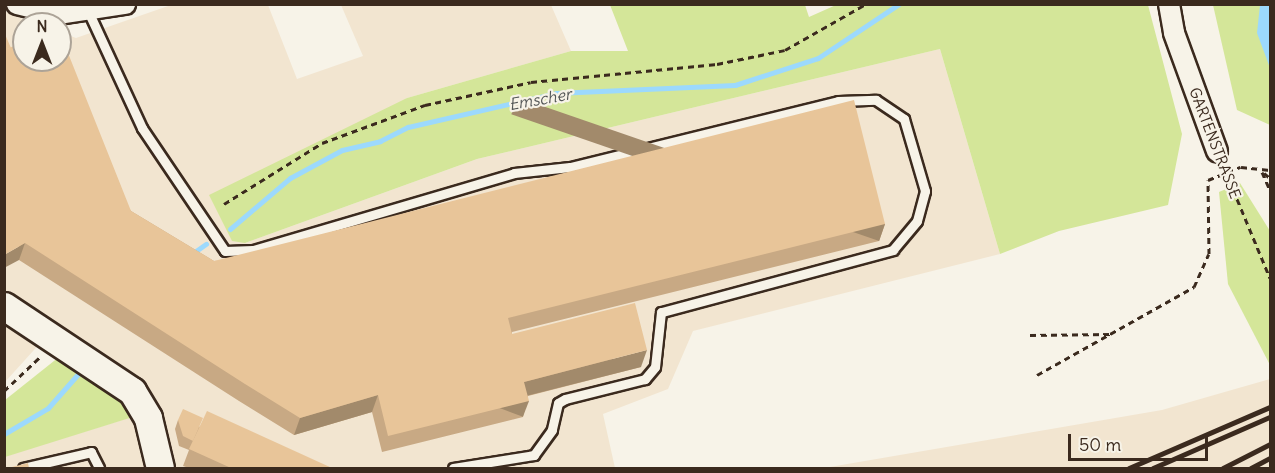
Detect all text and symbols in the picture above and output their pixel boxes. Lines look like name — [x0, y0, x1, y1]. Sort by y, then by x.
north arrow — [12, 12, 72, 72]
text: N — [36, 16, 48, 36]
water label: Emscher — [507, 84, 573, 114]
street label: GARTENSTRASSE — [1186, 85, 1244, 201]
scale bar — [1071, 422, 1210, 460]
text: 50 m — [1079, 433, 1121, 456]

